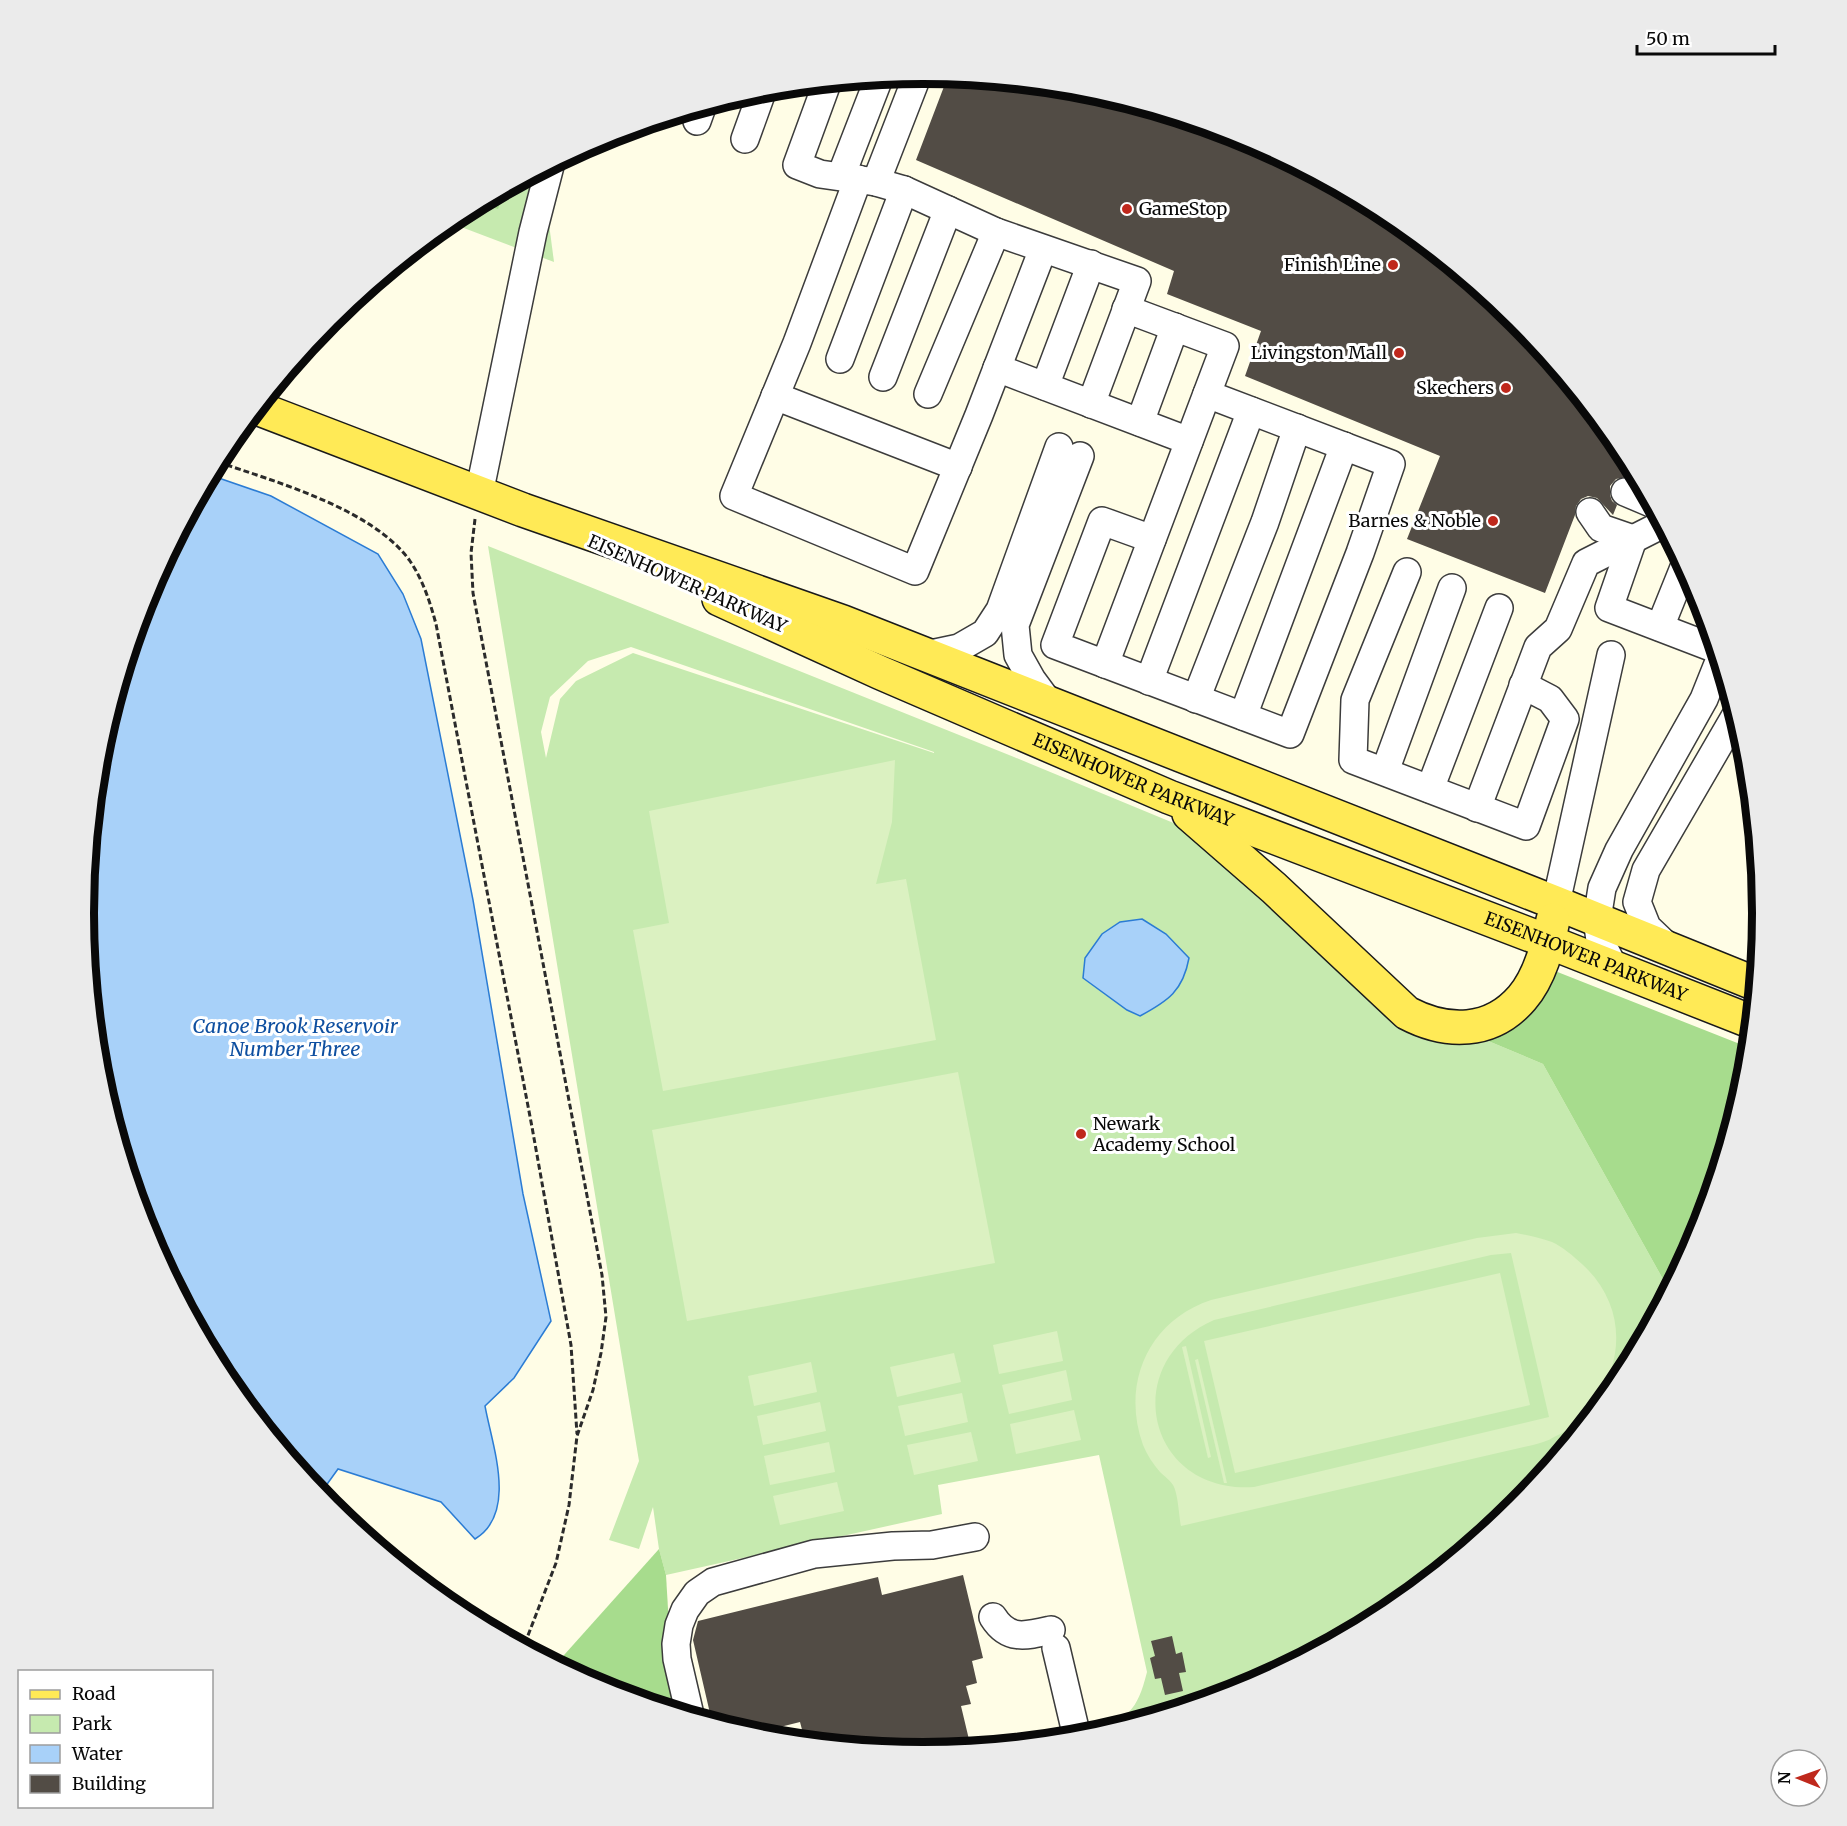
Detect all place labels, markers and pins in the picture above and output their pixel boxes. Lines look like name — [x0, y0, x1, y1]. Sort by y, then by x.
place label: GameStop — [1139, 197, 1227, 220]
marker: GameStop — [1120, 202, 1134, 216]
place label: Finish Line — [1284, 253, 1381, 276]
marker: Finish Line — [1386, 258, 1400, 272]
place label: Livingston Mall — [1251, 341, 1387, 364]
marker: Livingston Mall — [1392, 346, 1406, 360]
place label: Skechers — [1416, 376, 1494, 399]
marker: Skechers — [1499, 381, 1513, 395]
place label: Barnes & Noble — [1348, 509, 1481, 532]
marker: Barnes & Noble — [1486, 514, 1500, 528]
place label: Newark Academy School — [1092, 1112, 1236, 1156]
marker: Newark Academy School — [1074, 1127, 1088, 1141]

